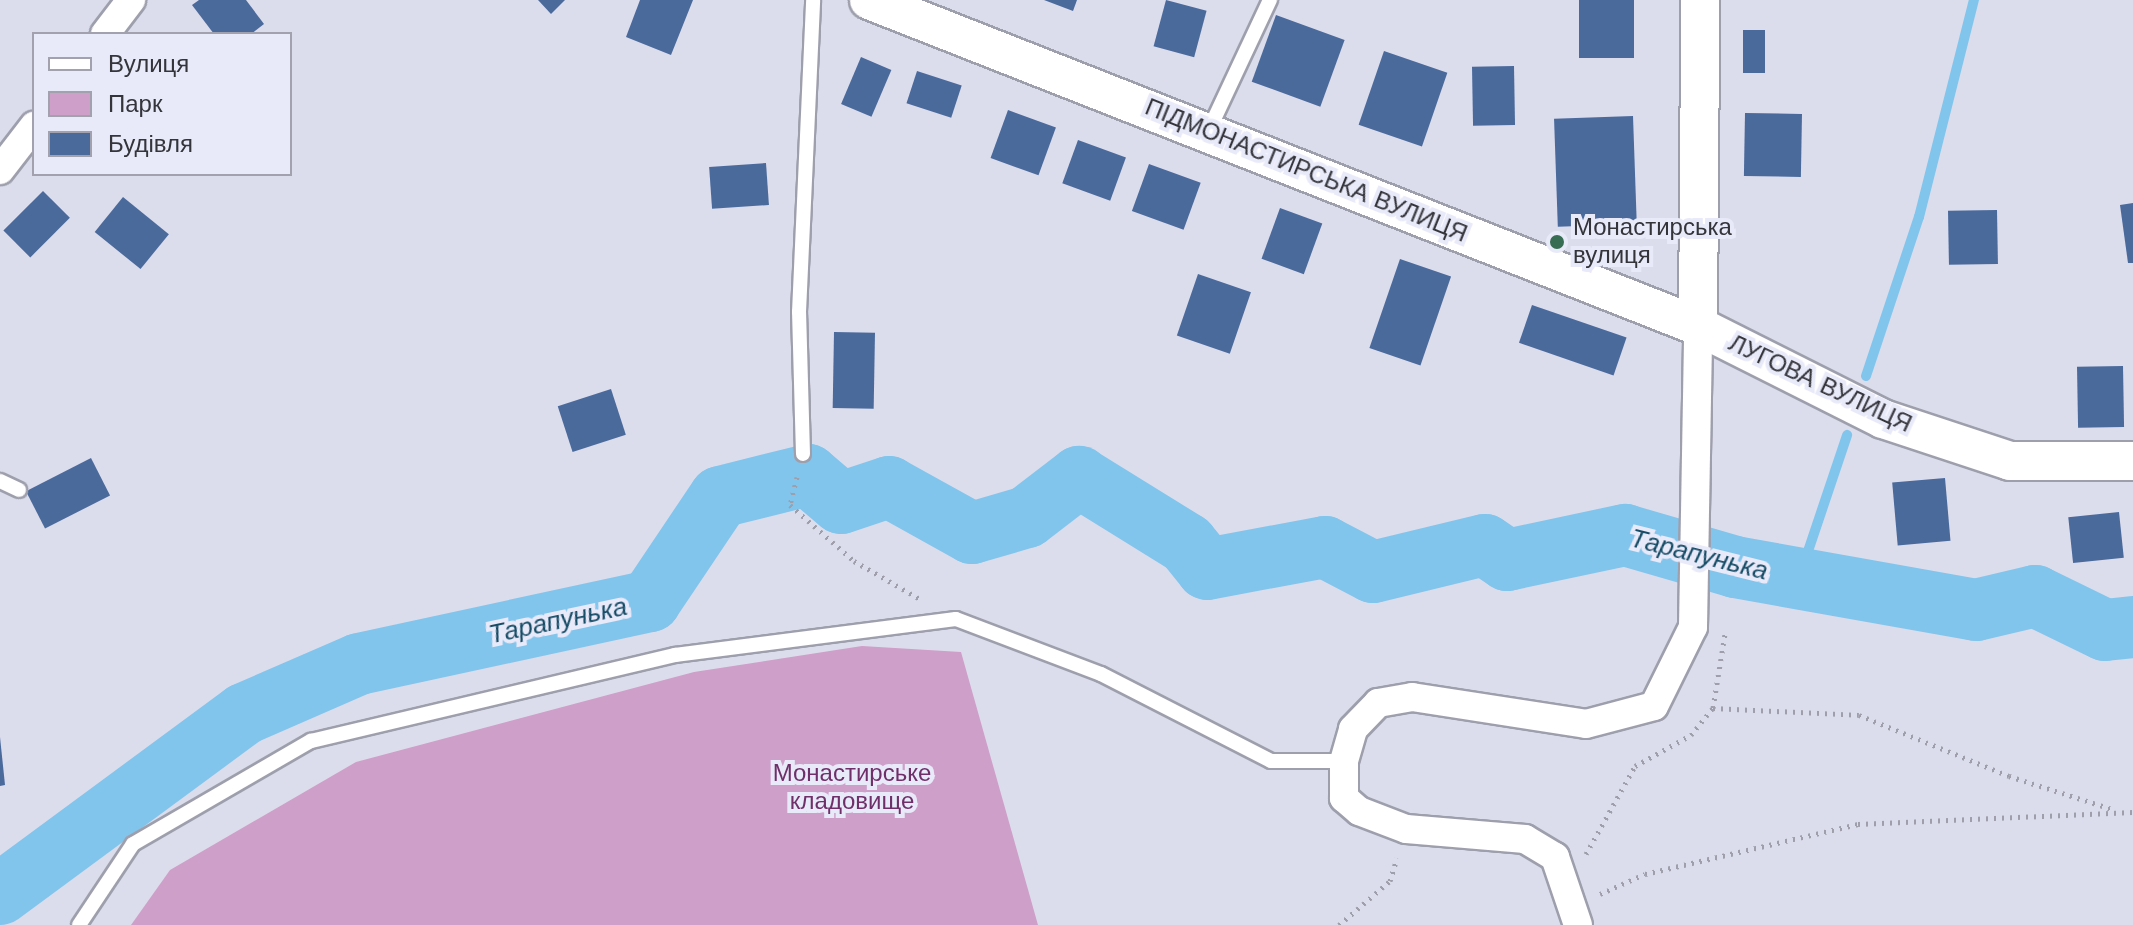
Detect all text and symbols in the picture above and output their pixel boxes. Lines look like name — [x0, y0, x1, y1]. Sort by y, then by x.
legend — [32, 32, 292, 176]
text: Вулиця — [108, 50, 189, 78]
text: Парк — [108, 90, 162, 118]
street label: ПІДМОНАСТИРСЬКА ВУЛИЦЯ — [1141, 93, 1471, 249]
text: Будівля — [108, 130, 193, 158]
place label: Монастирська вулиця — [1573, 214, 1732, 270]
marker: Монастирська вулиця — [1548, 233, 1566, 251]
street label: ЛУГОВА ВУЛИЦЯ — [1724, 329, 1916, 439]
water label: Тарапунька — [1627, 523, 1771, 587]
water label: Тарапунька — [486, 591, 630, 651]
park label: Монастирське кладовище — [773, 760, 931, 816]

